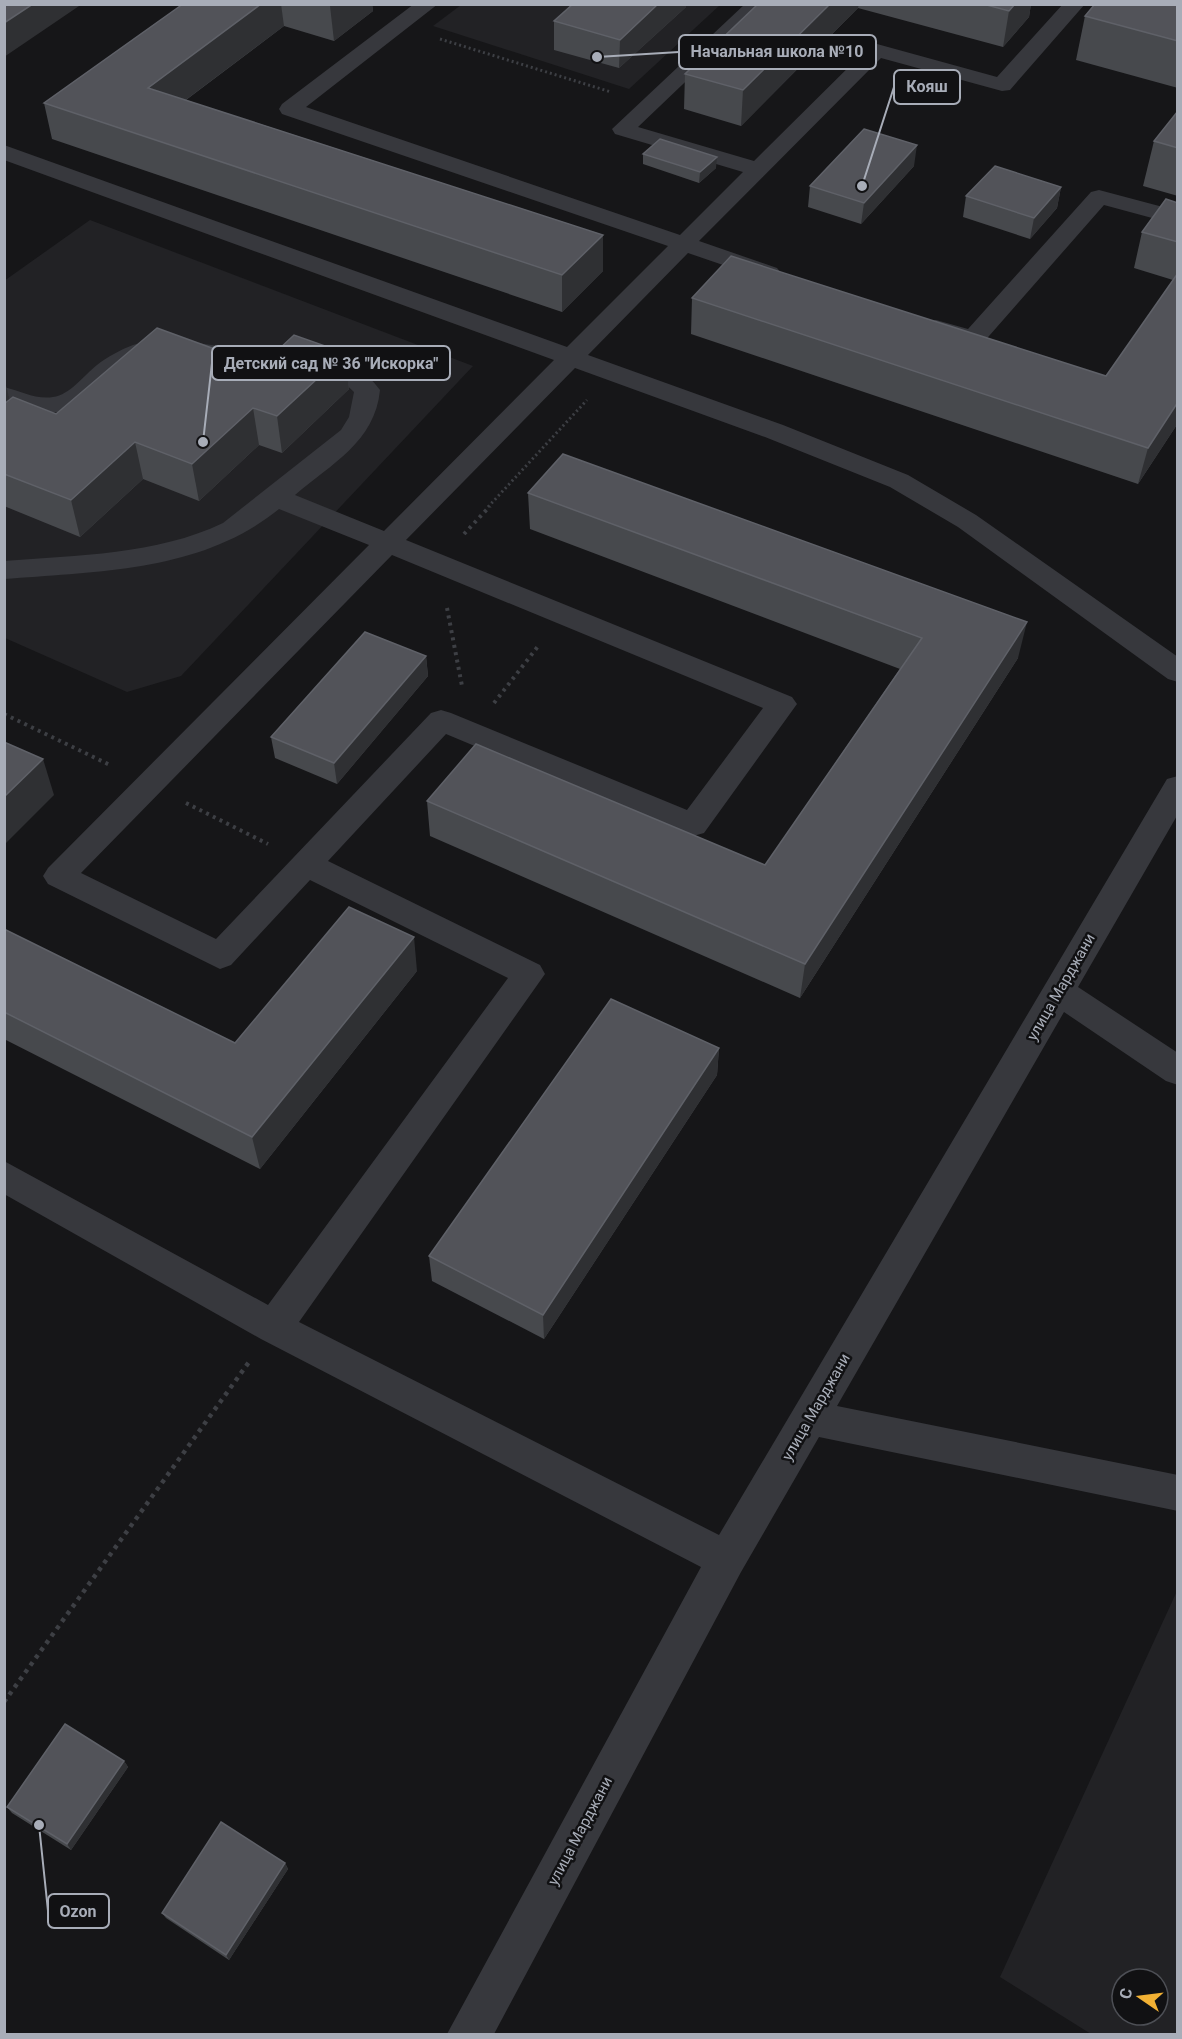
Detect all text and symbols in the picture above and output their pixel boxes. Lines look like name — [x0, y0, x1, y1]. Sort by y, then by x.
callout: Начальная школа №10 — [679, 35, 876, 69]
text: Начальная школа №10 — [691, 42, 863, 61]
callout: Кояш — [894, 70, 960, 104]
text: Кояш — [906, 77, 948, 96]
callout: Детский сад № 36 "Искорка" — [212, 346, 450, 380]
text: Детский сад № 36 "Искорка" — [224, 354, 438, 373]
street label: улица Марджани — [1023, 930, 1099, 1044]
street label: улица Марджани — [778, 1350, 854, 1464]
street label: улица Марджани — [544, 1774, 616, 1888]
callout: Ozon — [48, 1894, 109, 1928]
text: Ozon — [59, 1902, 97, 1921]
north arrow — [1110, 1967, 1170, 2027]
text: С — [1115, 1986, 1136, 2001]

